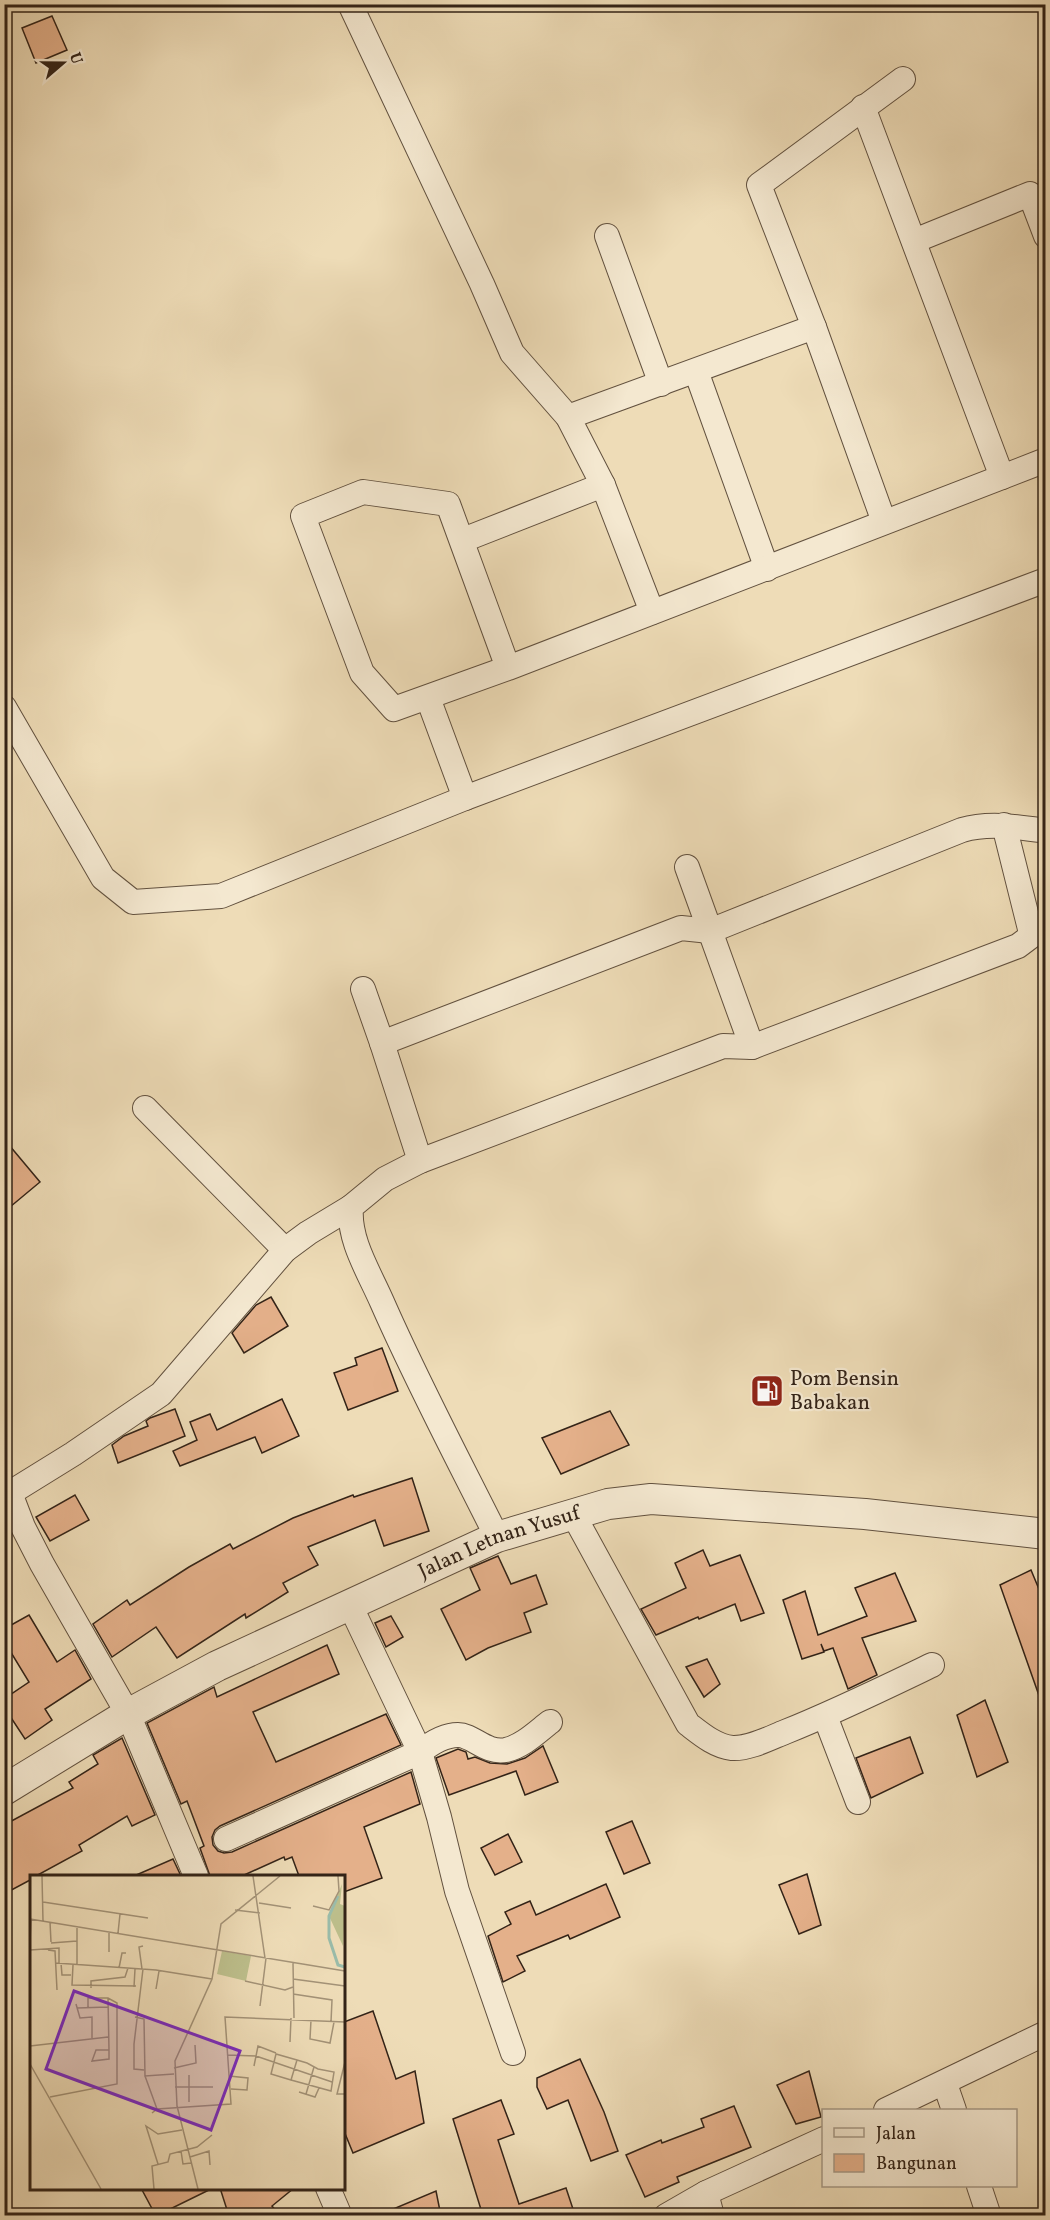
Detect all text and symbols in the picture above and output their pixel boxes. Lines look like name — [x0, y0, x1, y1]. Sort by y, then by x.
north arrow — [33, 33, 93, 93]
text: U — [63, 50, 87, 67]
place label: Pom Bensin Babakan — [790, 1365, 899, 1418]
fuel station icon: Pom Bensin Babakan — [749, 1373, 785, 1409]
street label: Jalan Letnan Yusuf — [413, 1498, 585, 1586]
inset map — [30, 1875, 345, 2190]
legend — [822, 2109, 1017, 2187]
text: Jalan — [876, 2122, 916, 2147]
text: Bangunan — [876, 2152, 957, 2177]

